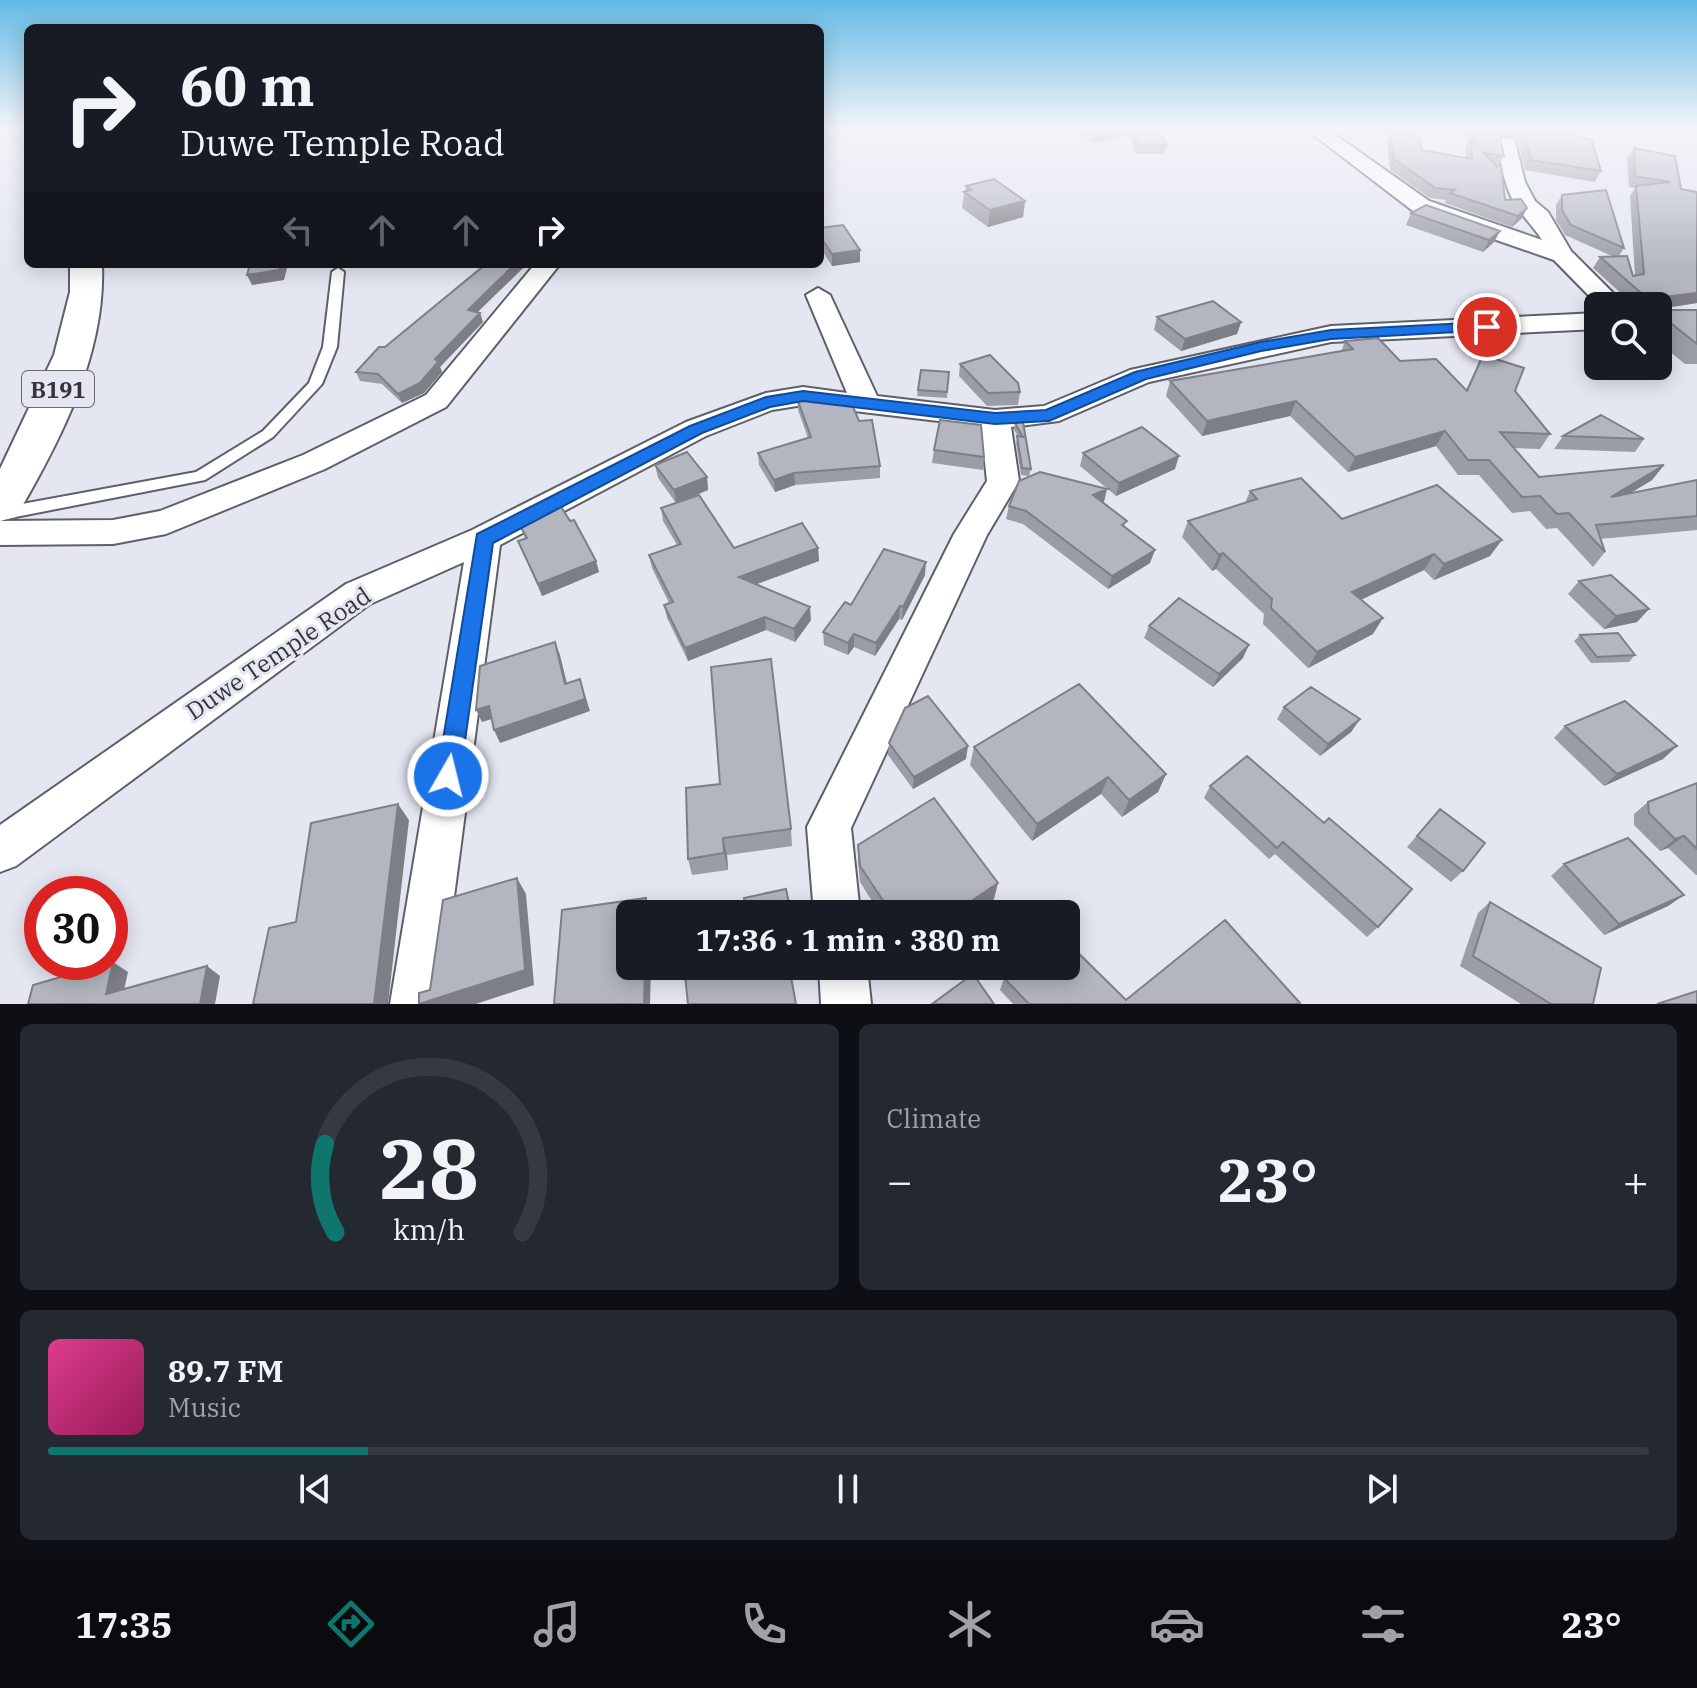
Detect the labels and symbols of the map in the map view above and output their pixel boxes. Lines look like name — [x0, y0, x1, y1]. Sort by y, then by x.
pin — [1453, 293, 1521, 361]
road number: B191 — [22, 371, 94, 407]
street label: Duwe Temple Road — [179, 579, 377, 727]
position arrow — [406, 734, 490, 818]
speed limit sign: 30 — [24, 876, 128, 980]

